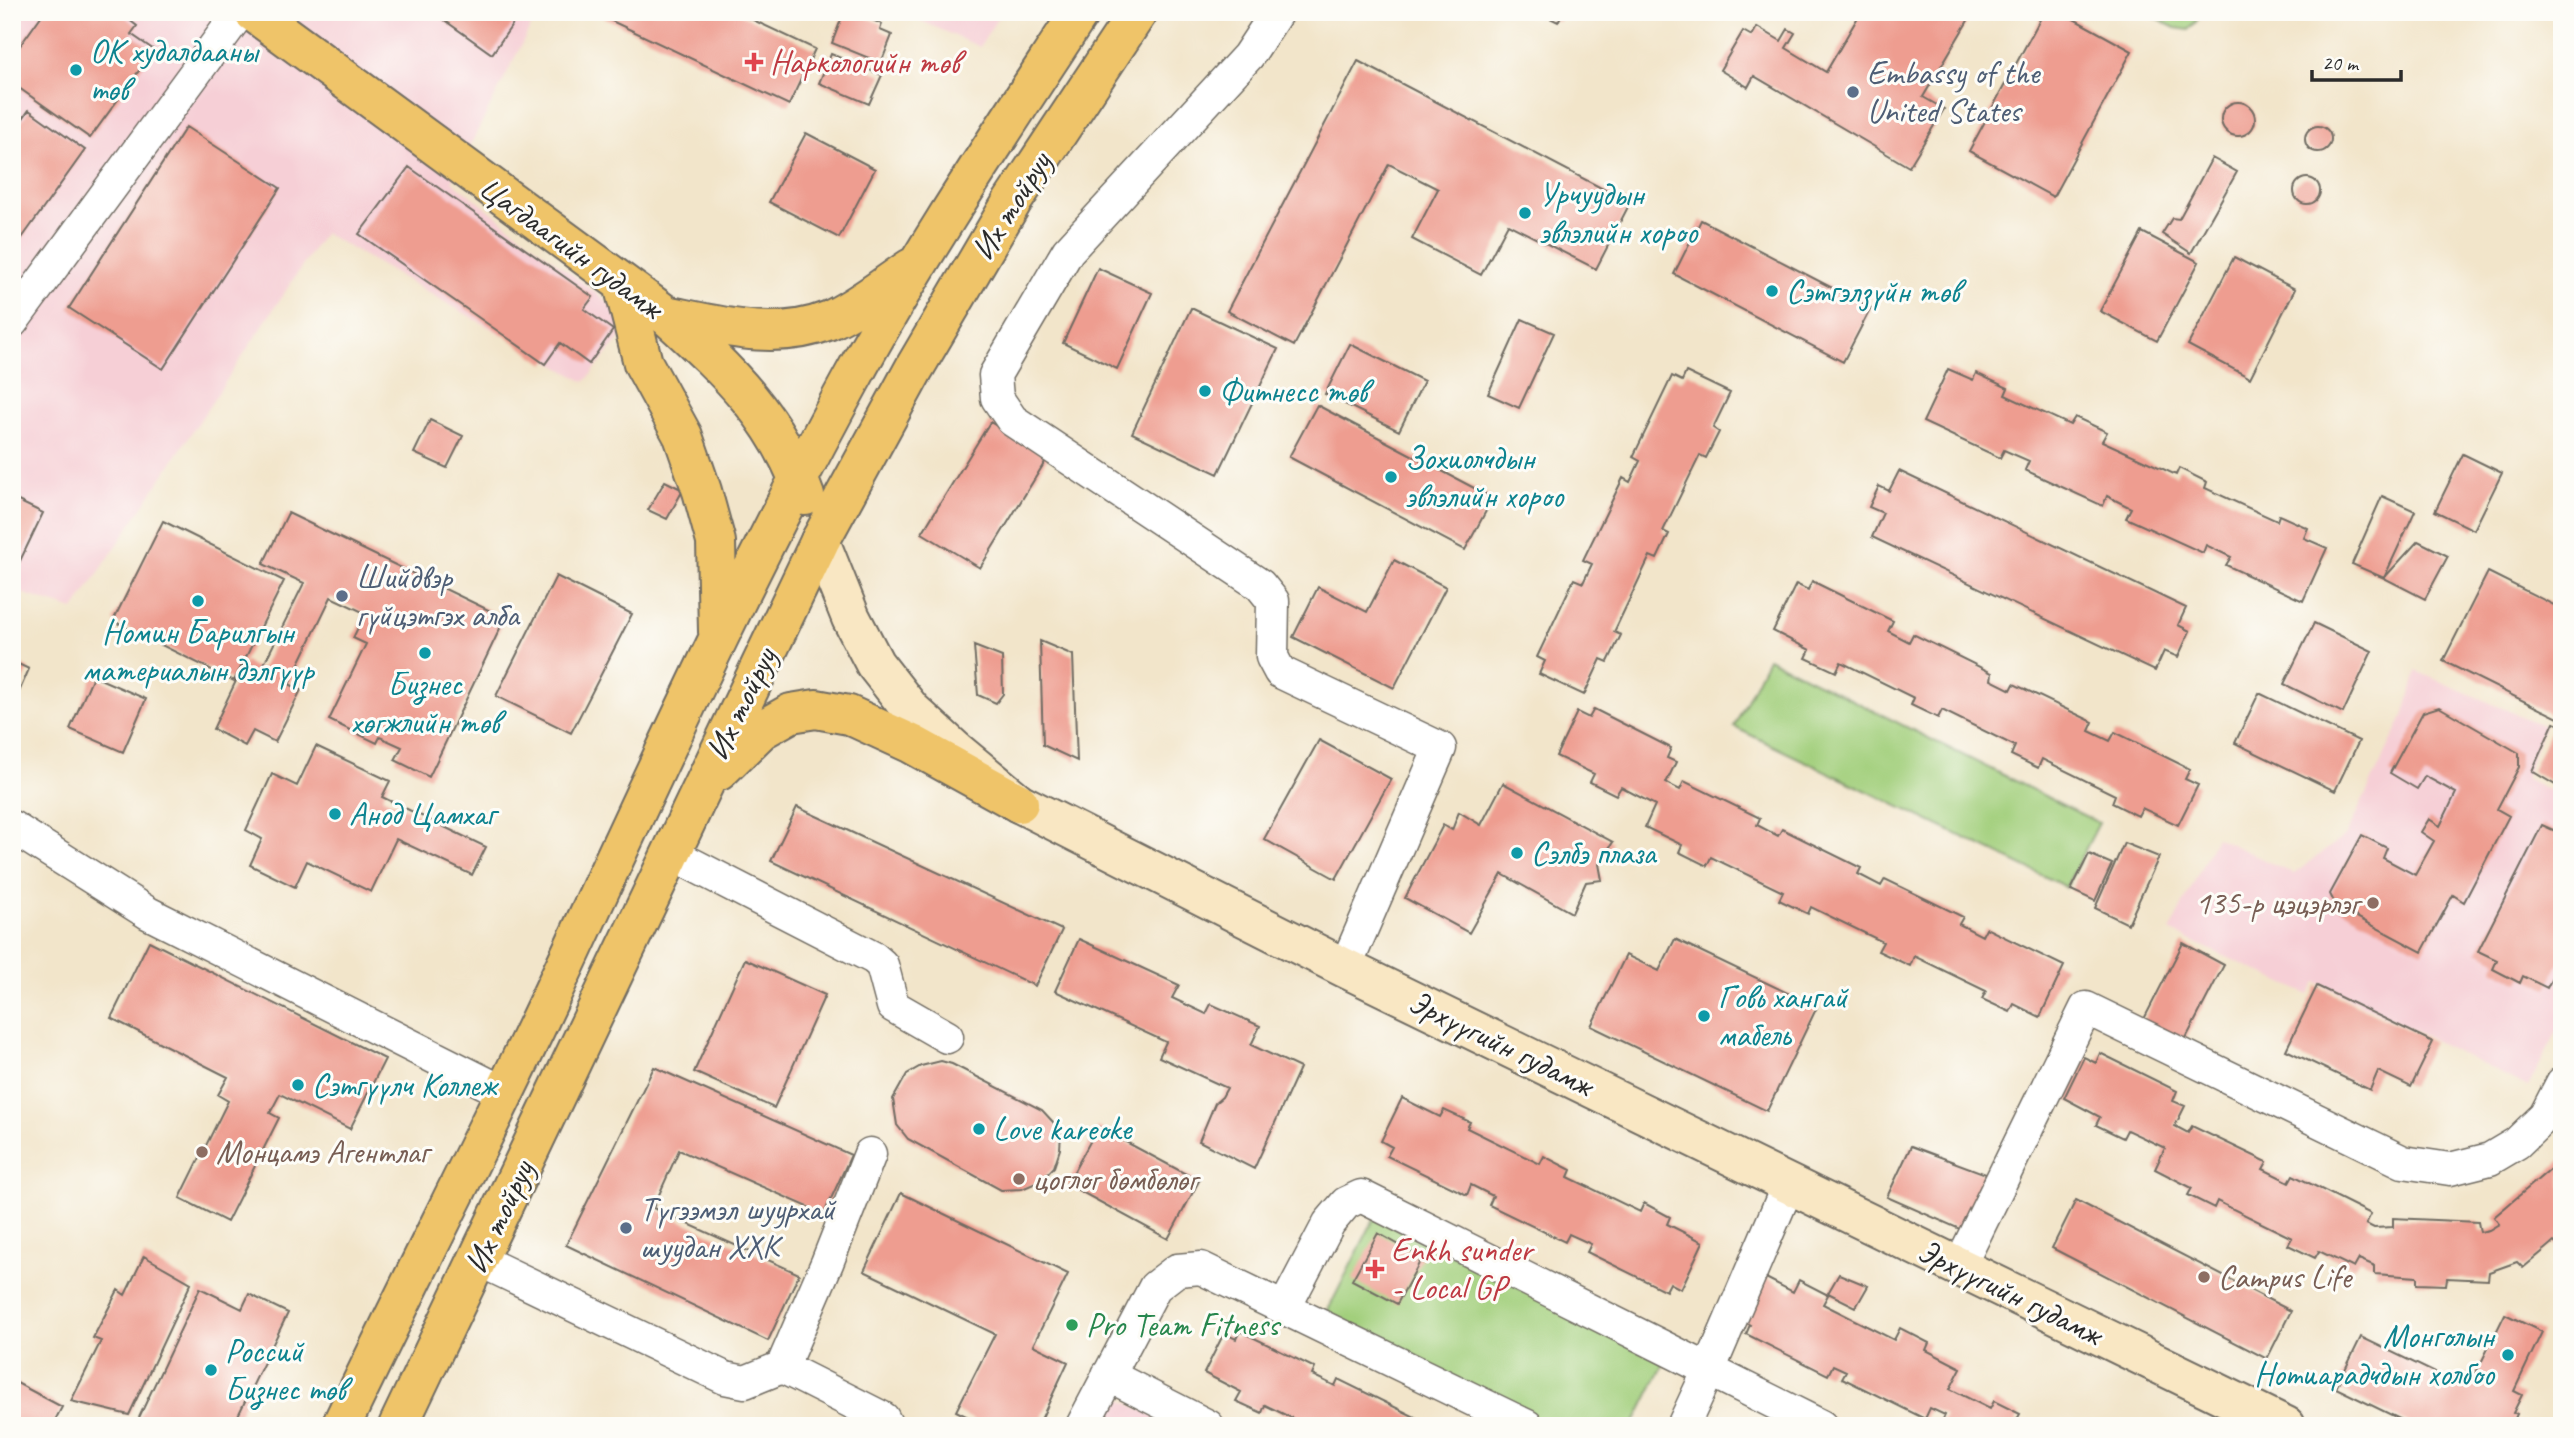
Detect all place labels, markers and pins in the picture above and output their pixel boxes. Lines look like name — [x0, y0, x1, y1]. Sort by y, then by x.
place label: ОК худалдааны төв — [90, 30, 260, 110]
place label: Наркологийн төв — [770, 41, 967, 83]
marker: Наркологийн төв — [744, 52, 764, 72]
place label: Embassy of the United States — [1867, 52, 2042, 132]
marker: ОК худалдааны төв — [68, 62, 84, 78]
marker: Embassy of the United States — [1845, 84, 1861, 100]
place label: Урчуудын эвлэлийн хороо — [1539, 173, 1698, 253]
marker: Урчуудын эвлэлийн хороо — [1517, 205, 1533, 221]
place label: Сэтгэлзүйн төв — [1786, 270, 1968, 312]
marker: Сэтгэлзүйн төв — [1764, 283, 1780, 299]
place label: Фитнесс төв — [1219, 370, 1375, 412]
marker: Фитнесс төв — [1197, 383, 1213, 399]
place label: Зохиолчдын эвлэлийн хороо — [1405, 437, 1564, 517]
marker: Зохиолчдын эвлэлийн хороо — [1383, 469, 1399, 485]
place label: Шийдвэр гүйцэтгэх алба — [356, 556, 520, 636]
marker: Шийдвэр гүйцэтгэх алба — [334, 588, 350, 604]
marker: Номин Барилгын материалын дэлгүүр — [190, 593, 206, 609]
place label: Номин Барилгын материалын дэлгүүр — [82, 611, 315, 691]
marker: Бизнес хөгжлийн төв — [417, 645, 433, 661]
place label: Бизнес хөгжлийн төв — [350, 663, 508, 743]
place label: Анод Цамхаг — [349, 793, 500, 835]
marker: Анод Цамхаг — [327, 806, 343, 822]
place label: Сэлбэ плаза — [1531, 832, 1657, 874]
marker: Сэлбэ плаза — [1509, 845, 1525, 861]
place label: 135-р цэцэрлэг — [2195, 882, 2364, 924]
marker: 135-р цэцэрлэг — [2365, 895, 2381, 911]
place label: Гoвь хангай мабель — [1718, 976, 1849, 1056]
marker: Гoвь хангай мабель — [1696, 1008, 1712, 1024]
place label: Сэтгүүлч Коллеж — [312, 1064, 499, 1106]
marker: Сэтгүүлч Коллеж — [290, 1077, 306, 1093]
place label: Love kareoke — [993, 1108, 1133, 1150]
marker: Love kareoke — [971, 1121, 987, 1137]
place label: Монцамэ Агентлаг — [216, 1131, 433, 1173]
marker: Монцамэ Агентлаг — [194, 1144, 210, 1160]
place label: цоглог бөмбөлөг — [1033, 1158, 1202, 1200]
marker: цоглог бөмбөлөг — [1011, 1171, 1027, 1187]
place label: Түгээмэл шуурхай шуудан ХХК — [640, 1188, 837, 1268]
marker: Түгээмэл шуурхай шуудан ХХК — [618, 1220, 634, 1236]
place label: Enkh sunder - Local GP — [1391, 1229, 1535, 1309]
place label: Campus Life — [2218, 1256, 2353, 1298]
marker: Enkh sunder - Local GP — [1365, 1259, 1385, 1279]
marker: Campus Life — [2196, 1269, 2212, 1285]
place label: Pro Team Fitness — [1086, 1304, 1282, 1346]
place label: Монголын Нотиарадчдын холбоо — [2254, 1315, 2496, 1395]
marker: Pro Team Fitness — [1064, 1317, 1080, 1333]
place label: Россий Бизнес төв — [225, 1330, 354, 1410]
marker: Монголын Нотиарадчдын холбоо — [2500, 1347, 2516, 1363]
marker: Россий Бизнес төв — [203, 1362, 219, 1378]

